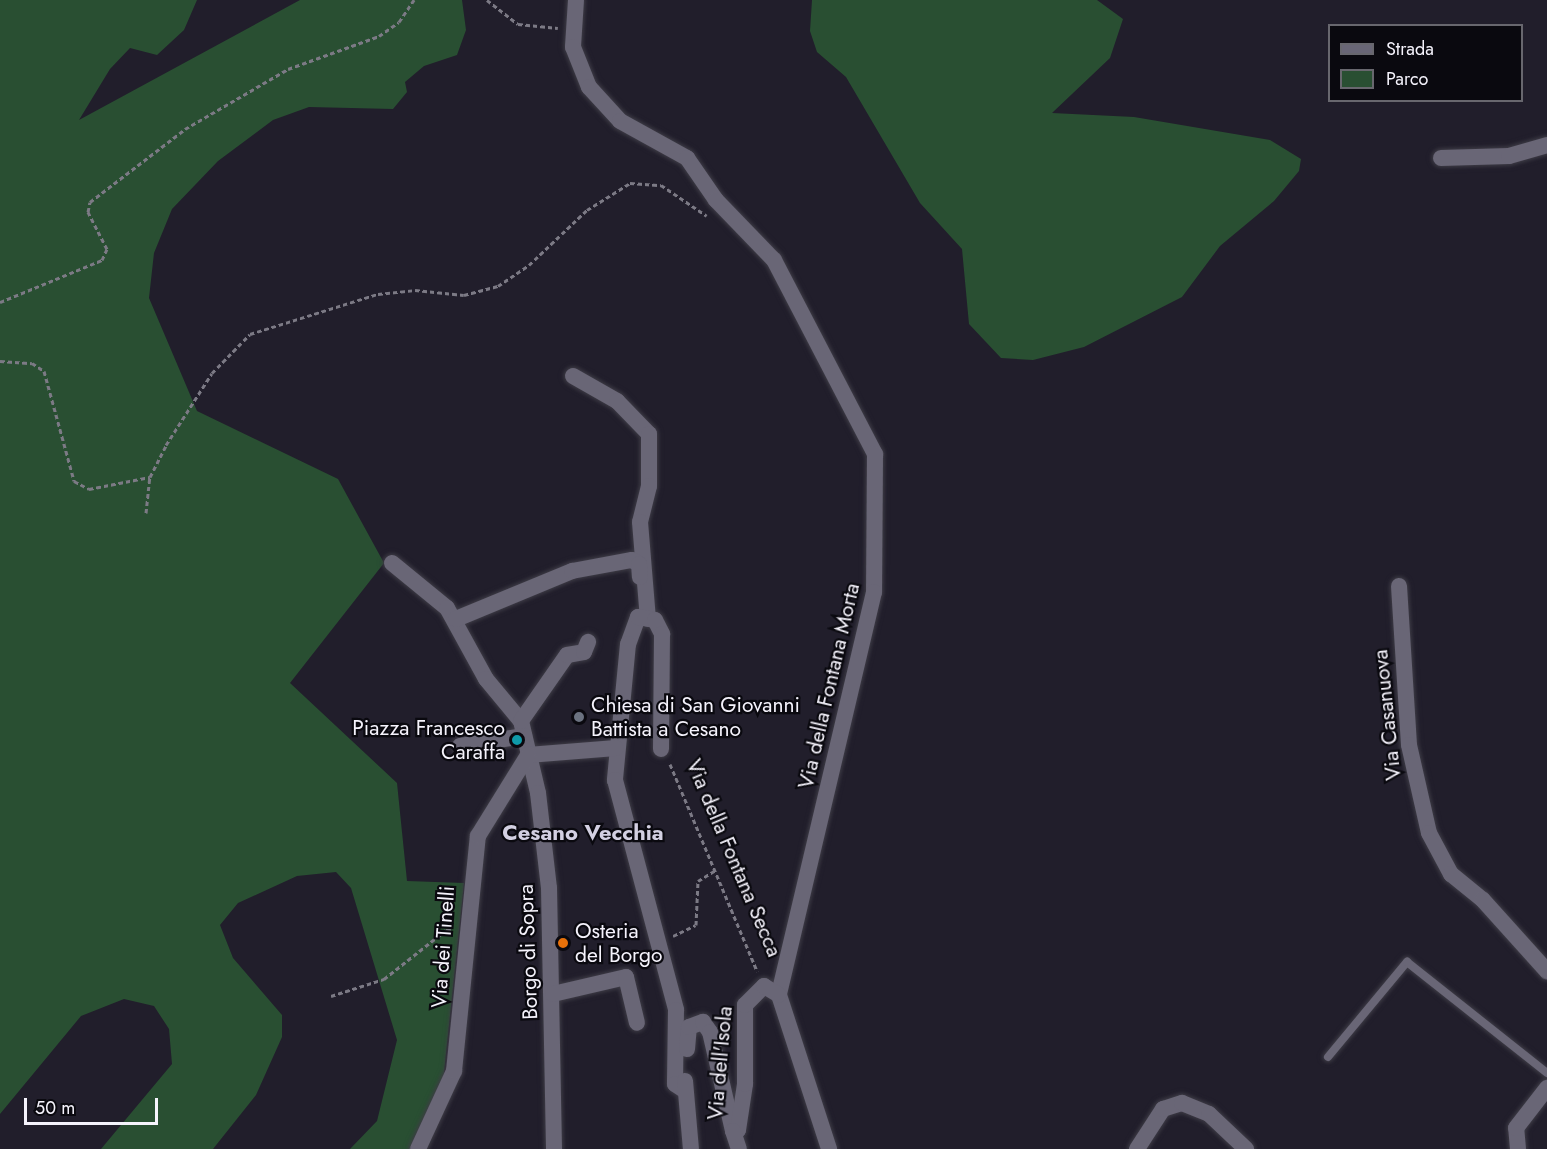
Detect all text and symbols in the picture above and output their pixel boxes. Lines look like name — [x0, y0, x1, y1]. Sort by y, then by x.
legend — [1328, 24, 1523, 102]
text: Strada — [1386, 36, 1434, 62]
text: Parco — [1386, 66, 1428, 92]
street label: Via della Fontana Morta — [793, 581, 865, 791]
street label: Via Casanuova — [1368, 648, 1406, 782]
place label: Chiesa di San Giovanni Battista a Cesano — [591, 692, 800, 742]
marker: Chiesa di San Giovanni Battista a Cesano — [572, 710, 586, 724]
place label: Piazza Francesco Caraffa — [352, 715, 505, 765]
marker: Piazza Francesco Caraffa — [510, 733, 524, 747]
street label: Via della Fontana Secca — [681, 756, 787, 960]
district label: Cesano Vecchia — [502, 820, 664, 846]
street label: Borgo di Sopra — [513, 884, 543, 1020]
street label: Via dei Tinelli — [426, 885, 460, 1009]
place label: Osteria del Borgo — [575, 918, 662, 968]
marker: Osteria del Borgo — [556, 936, 570, 950]
street label: Via dell'Isola — [702, 1005, 738, 1121]
scale bar — [27, 1086, 160, 1124]
text: 50 m — [35, 1095, 75, 1121]

